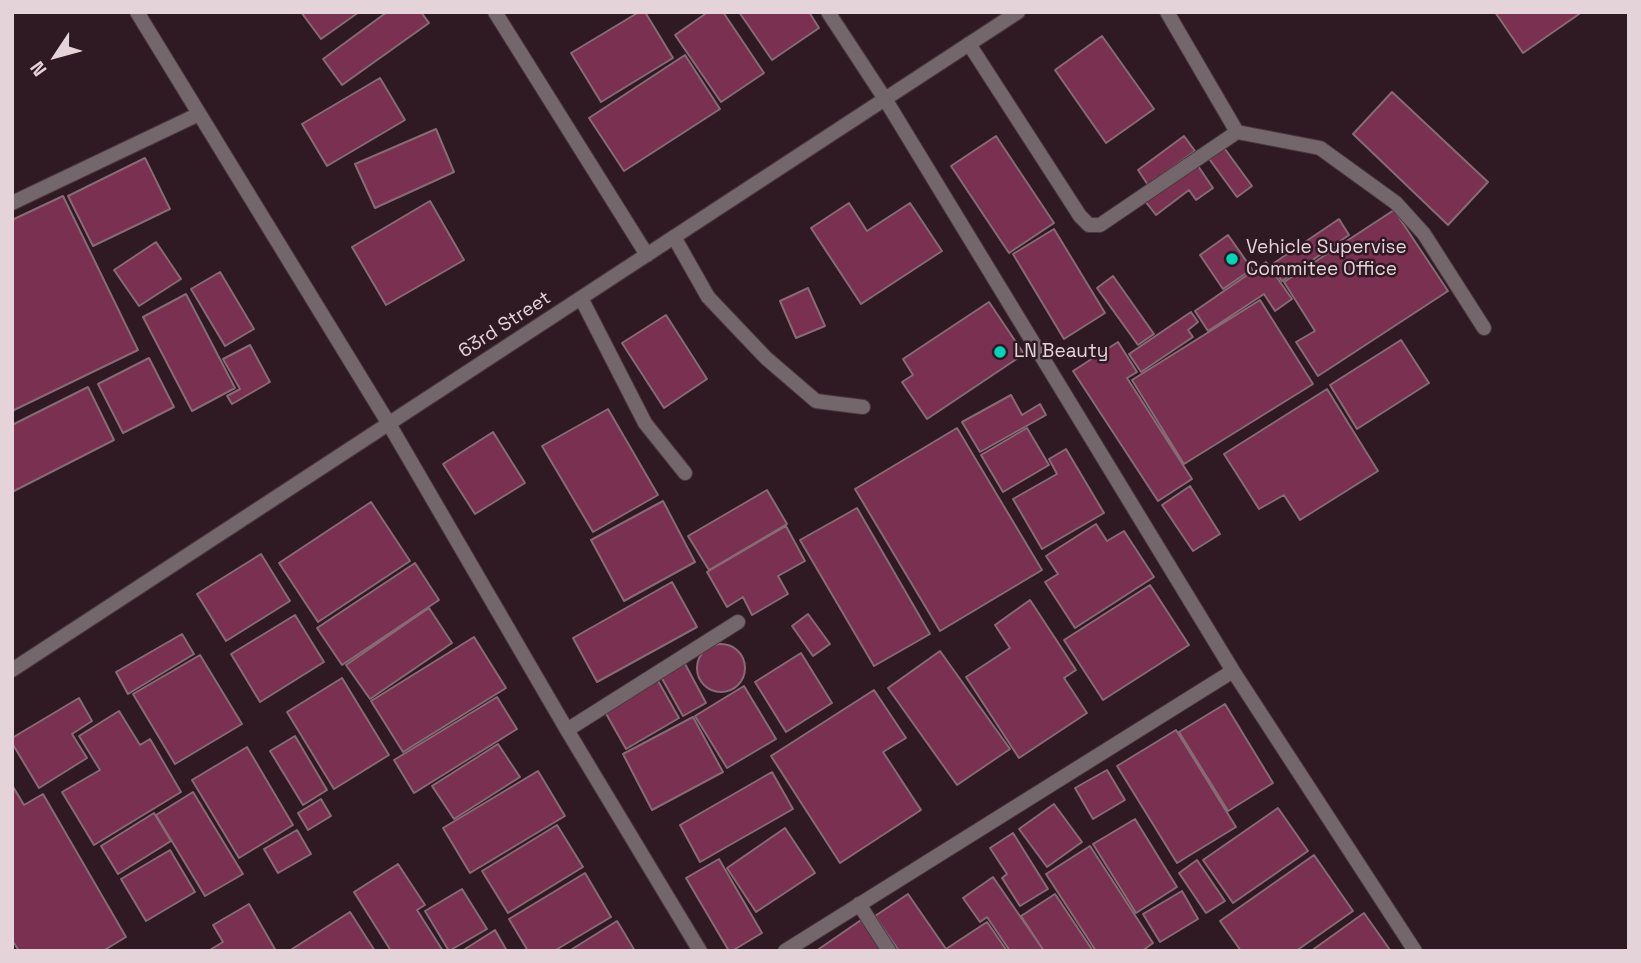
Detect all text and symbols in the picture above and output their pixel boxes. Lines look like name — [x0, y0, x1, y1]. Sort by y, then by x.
north arrow — [21, 21, 91, 91]
text: N — [25, 56, 52, 81]
place label: Vehicle Supervise Commitee Office — [1246, 237, 1407, 281]
marker: Vehicle Supervise Commitee Office — [1224, 251, 1240, 267]
street label: 63rd Street — [455, 287, 555, 363]
place label: LN Beauty — [1014, 341, 1108, 363]
marker: LN Beauty — [992, 344, 1008, 360]

